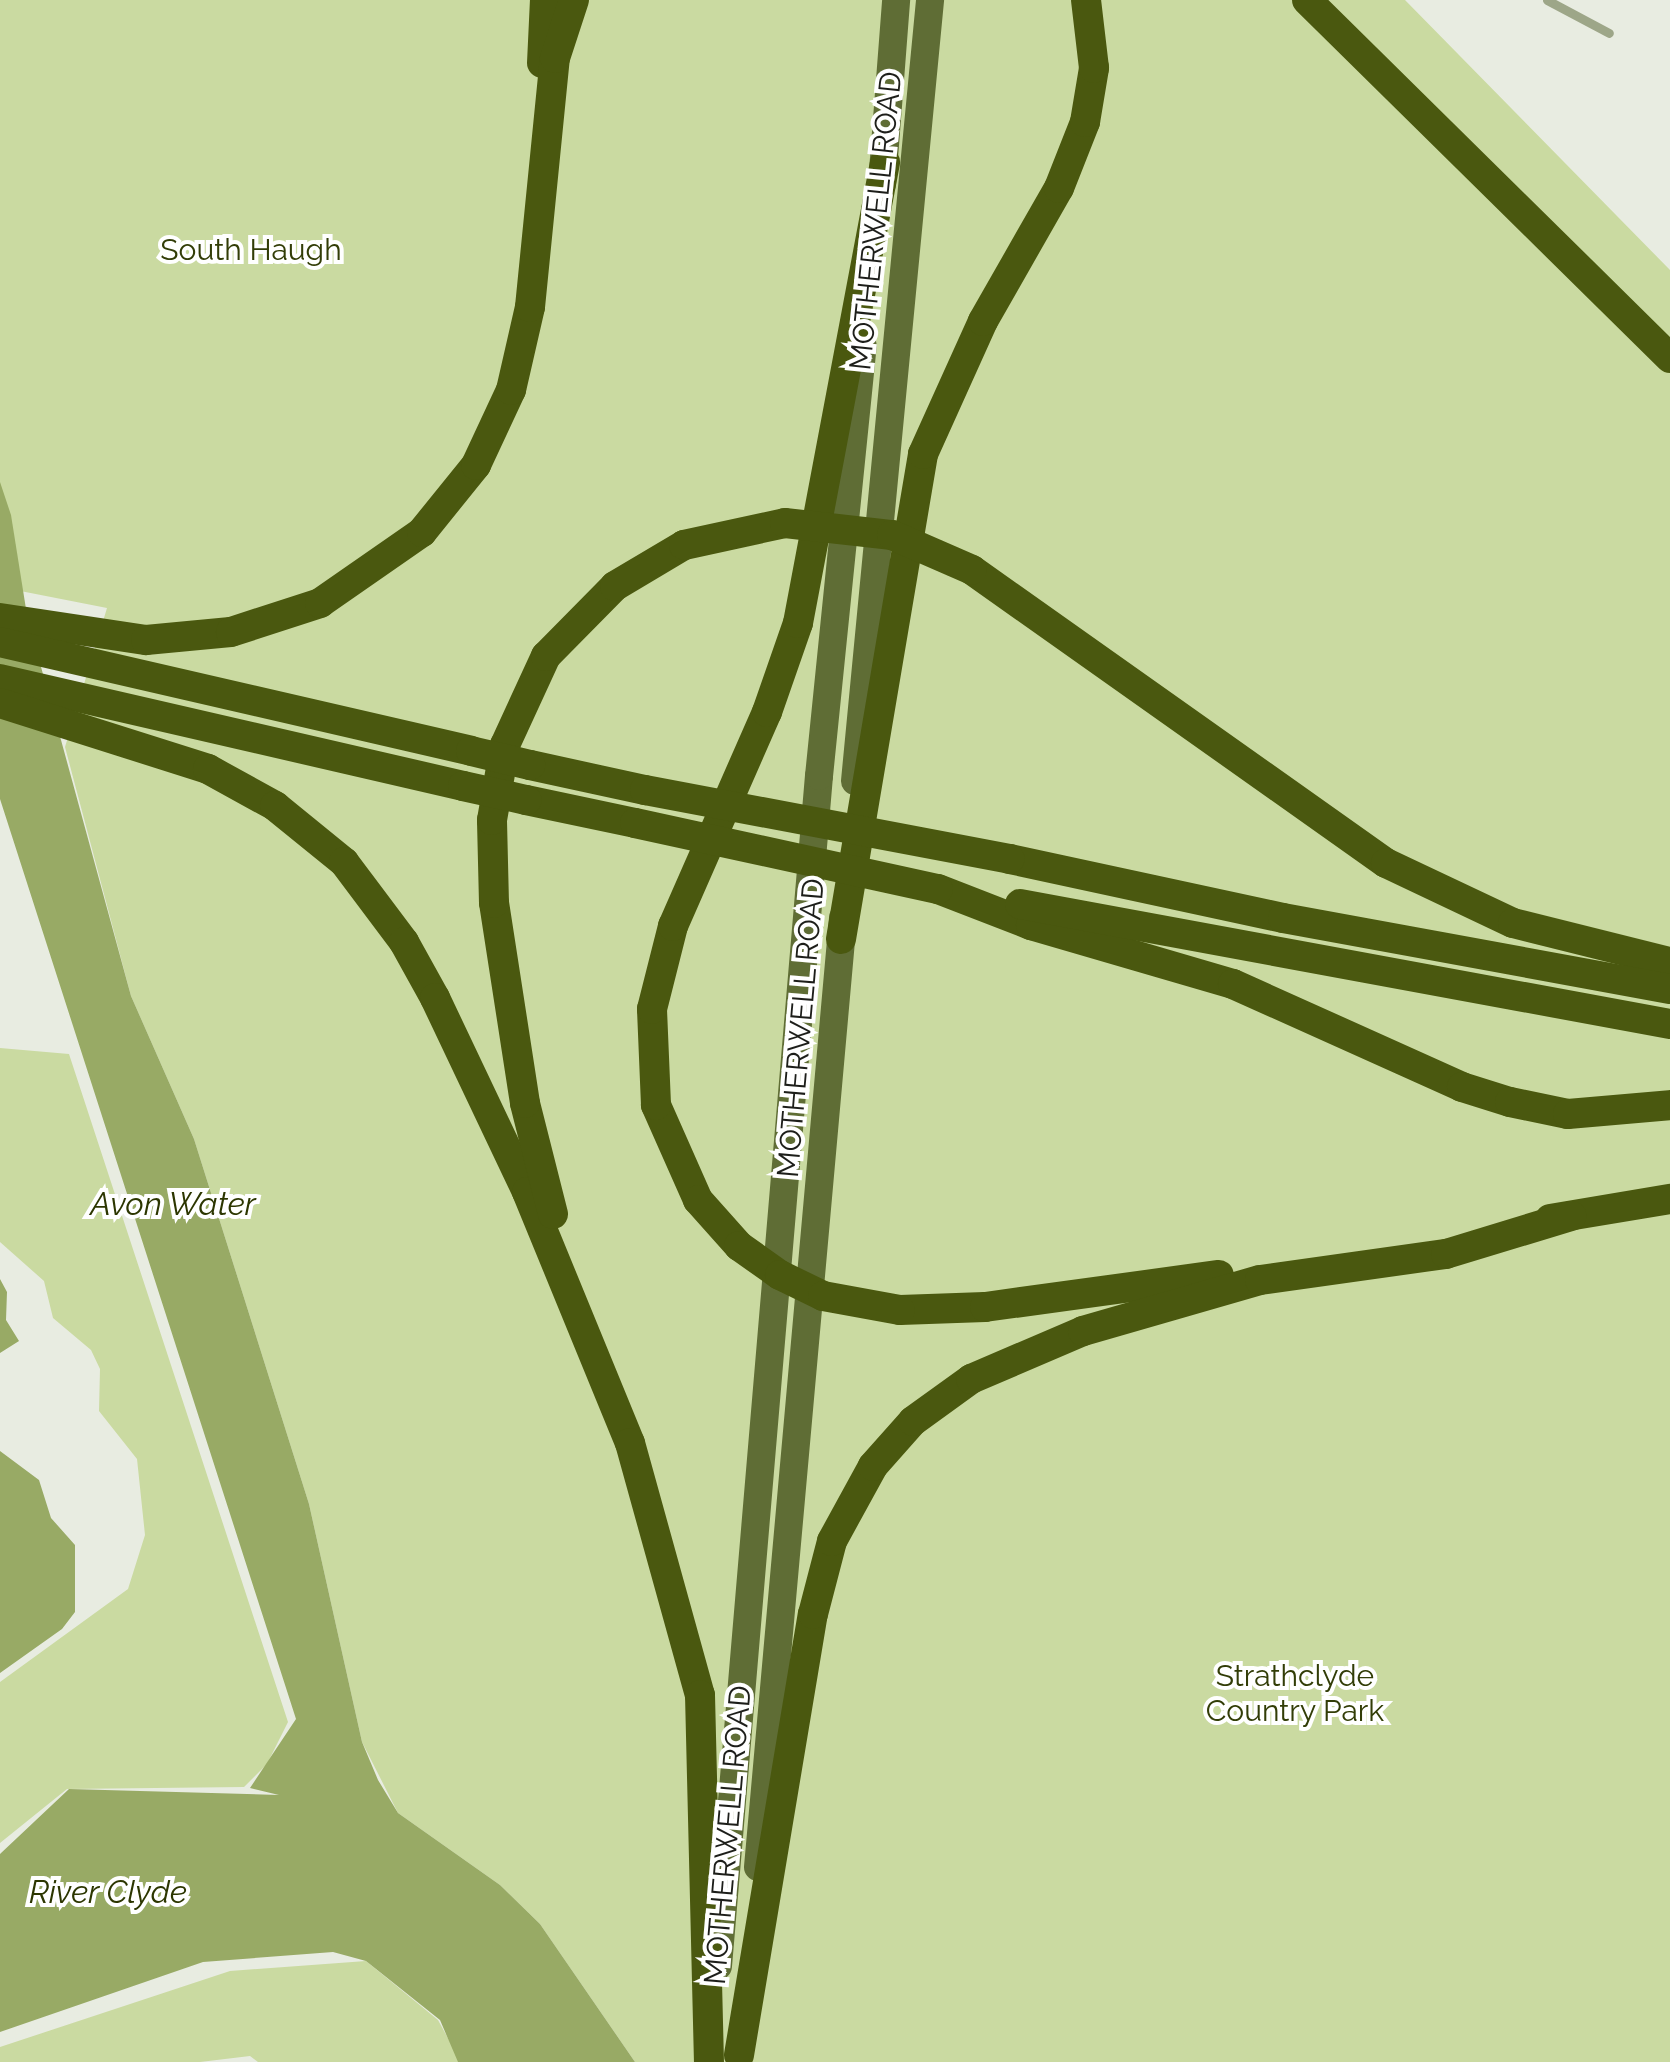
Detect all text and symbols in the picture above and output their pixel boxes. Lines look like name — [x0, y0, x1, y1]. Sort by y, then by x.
street label: MOTHERWELL ROAD — [842, 69, 910, 373]
park label: South Haugh — [160, 232, 342, 268]
street label: MOTHERWELL ROAD — [770, 876, 832, 1180]
water label: Avon Water — [90, 1185, 256, 1223]
park label: Strathclyde Country Park — [1205, 1658, 1385, 1728]
street label: MOTHERWELL ROAD — [697, 1683, 759, 1987]
water label: River Clyde — [29, 1873, 187, 1911]

